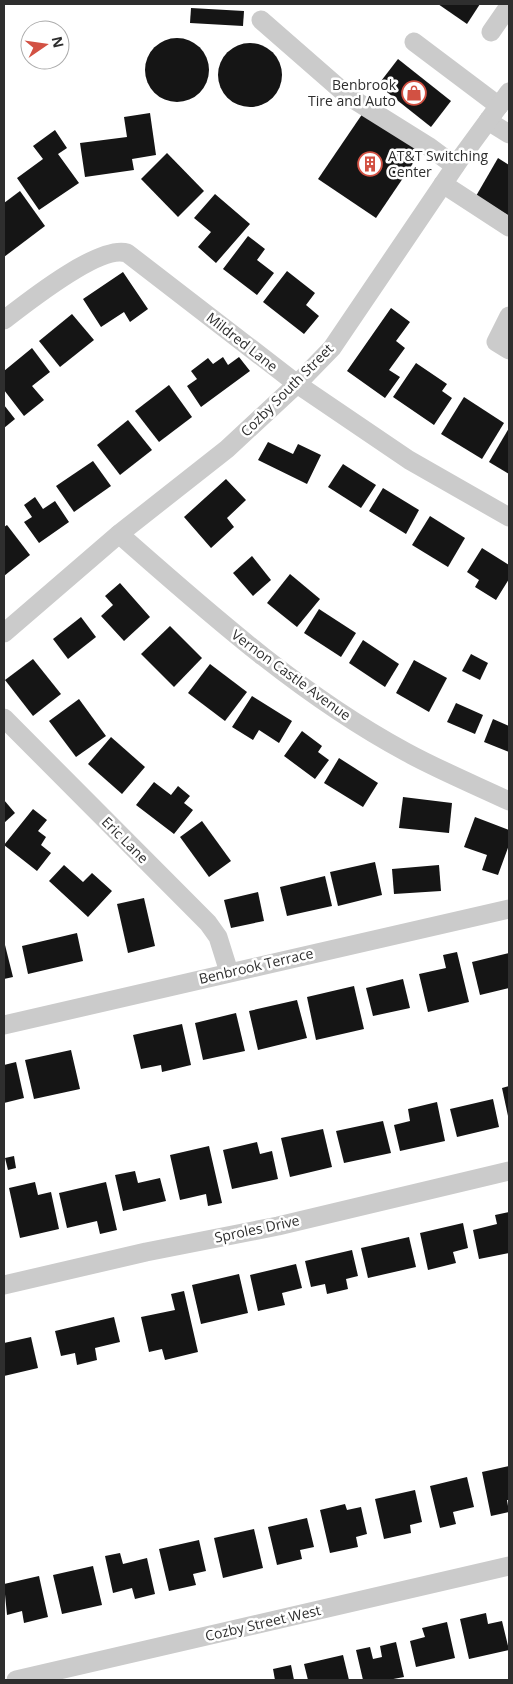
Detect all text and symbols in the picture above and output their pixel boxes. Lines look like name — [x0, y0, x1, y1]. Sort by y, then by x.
north arrow — [20, 20, 70, 70]
text: N — [48, 34, 69, 50]
place label: Benbrook Tire and Auto — [308, 75, 397, 110]
shop icon: Benbrook Tire and Auto — [401, 80, 427, 106]
place label: AT&T Switching Center — [388, 146, 489, 181]
building icon: AT&T Switching Center — [357, 151, 383, 177]
street label: Mildred Lane — [203, 308, 282, 376]
street label: Cozby South Street — [236, 339, 337, 440]
street label: Vernon Castle Avenue — [228, 625, 355, 724]
street label: Eric Lane — [98, 812, 153, 867]
street label: Benbrook Terrace — [197, 943, 315, 988]
street label: Sproles Drive — [213, 1210, 301, 1247]
street label: Cozby Street West — [203, 1600, 323, 1645]

